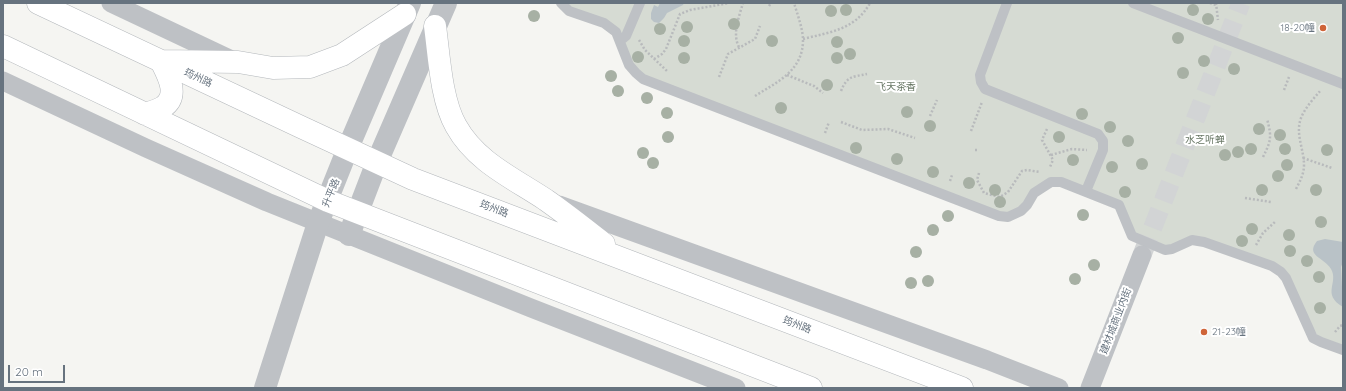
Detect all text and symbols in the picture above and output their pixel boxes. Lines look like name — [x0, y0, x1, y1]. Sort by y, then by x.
place label: 18-20幢 — [1281, 22, 1315, 34]
marker: 18-20幢 — [1318, 23, 1328, 33]
street label: 筠州路 — [182, 66, 214, 90]
park label: 飞天茶香 — [876, 81, 916, 93]
park label: 水芝听蝉 — [1185, 134, 1225, 146]
street label: 升平路 — [320, 177, 342, 209]
street label: 筠州路 — [478, 198, 510, 220]
street label: 建材城商业内街 — [1098, 286, 1134, 356]
street label: 筠州路 — [781, 314, 813, 336]
place label: 21-23幢 — [1212, 326, 1246, 338]
marker: 21-23幢 — [1199, 327, 1209, 337]
scale bar — [10, 357, 67, 383]
text: 20 m — [15, 364, 43, 379]

